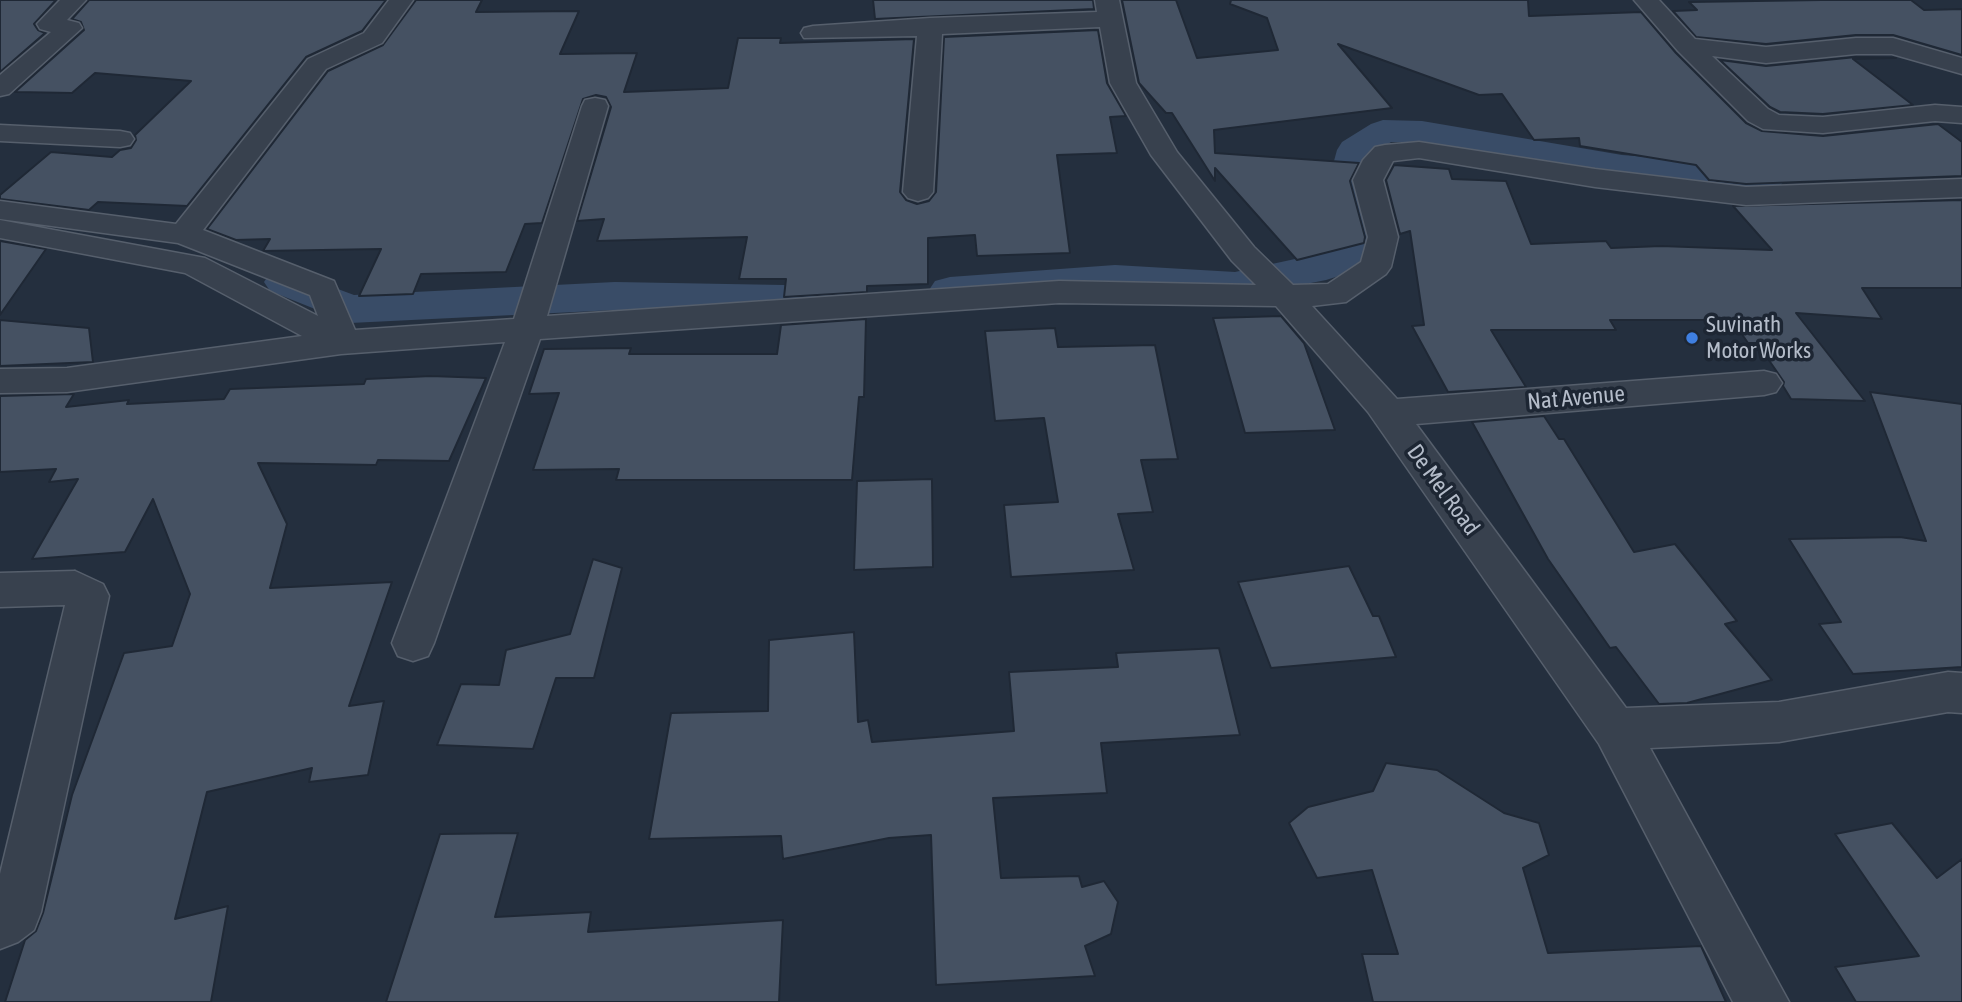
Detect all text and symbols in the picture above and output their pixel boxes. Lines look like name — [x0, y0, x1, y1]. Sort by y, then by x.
place label: Suvinath Motor Works — [1706, 311, 1811, 365]
marker: Suvinath Motor Works — [1684, 330, 1700, 346]
street label: Nat Avenue — [1526, 380, 1626, 416]
street label: De Mel Road — [1401, 439, 1485, 541]

